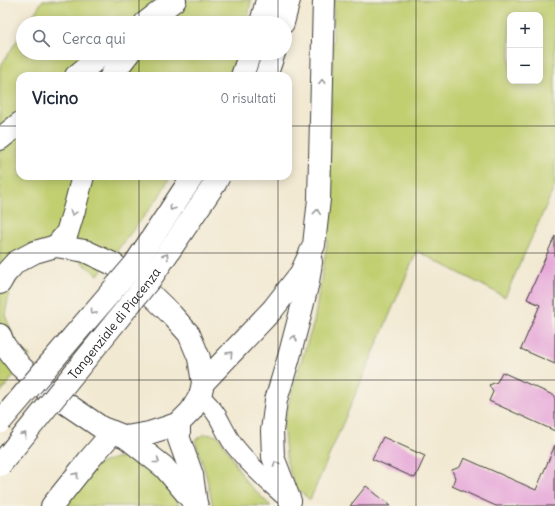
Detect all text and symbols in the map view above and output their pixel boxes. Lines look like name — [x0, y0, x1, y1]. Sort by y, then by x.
map controls — [507, 12, 543, 84]
button: + — [507, 12, 543, 48]
search box — [16, 16, 292, 60]
icon: search — [30, 27, 52, 49]
text: Cerca qui — [62, 29, 126, 48]
button: − — [507, 48, 543, 84]
one-way arrow — [318, 79, 326, 85]
text: Vicino — [32, 87, 78, 109]
text: 0 risultati — [221, 90, 276, 107]
one-way arrow — [169, 204, 176, 211]
one-way arrow — [69, 209, 78, 216]
one-way arrow — [313, 209, 322, 215]
one-way arrow — [161, 253, 169, 260]
street label: Tangenziale di Piacenza — [65, 264, 165, 383]
one-way arrow — [91, 307, 98, 315]
one-way arrow — [289, 334, 298, 341]
one-way arrow — [225, 351, 233, 359]
one-way arrow — [20, 432, 27, 439]
one-way arrow — [152, 457, 160, 464]
one-way arrow — [272, 461, 280, 468]
one-way arrow — [72, 473, 79, 480]

